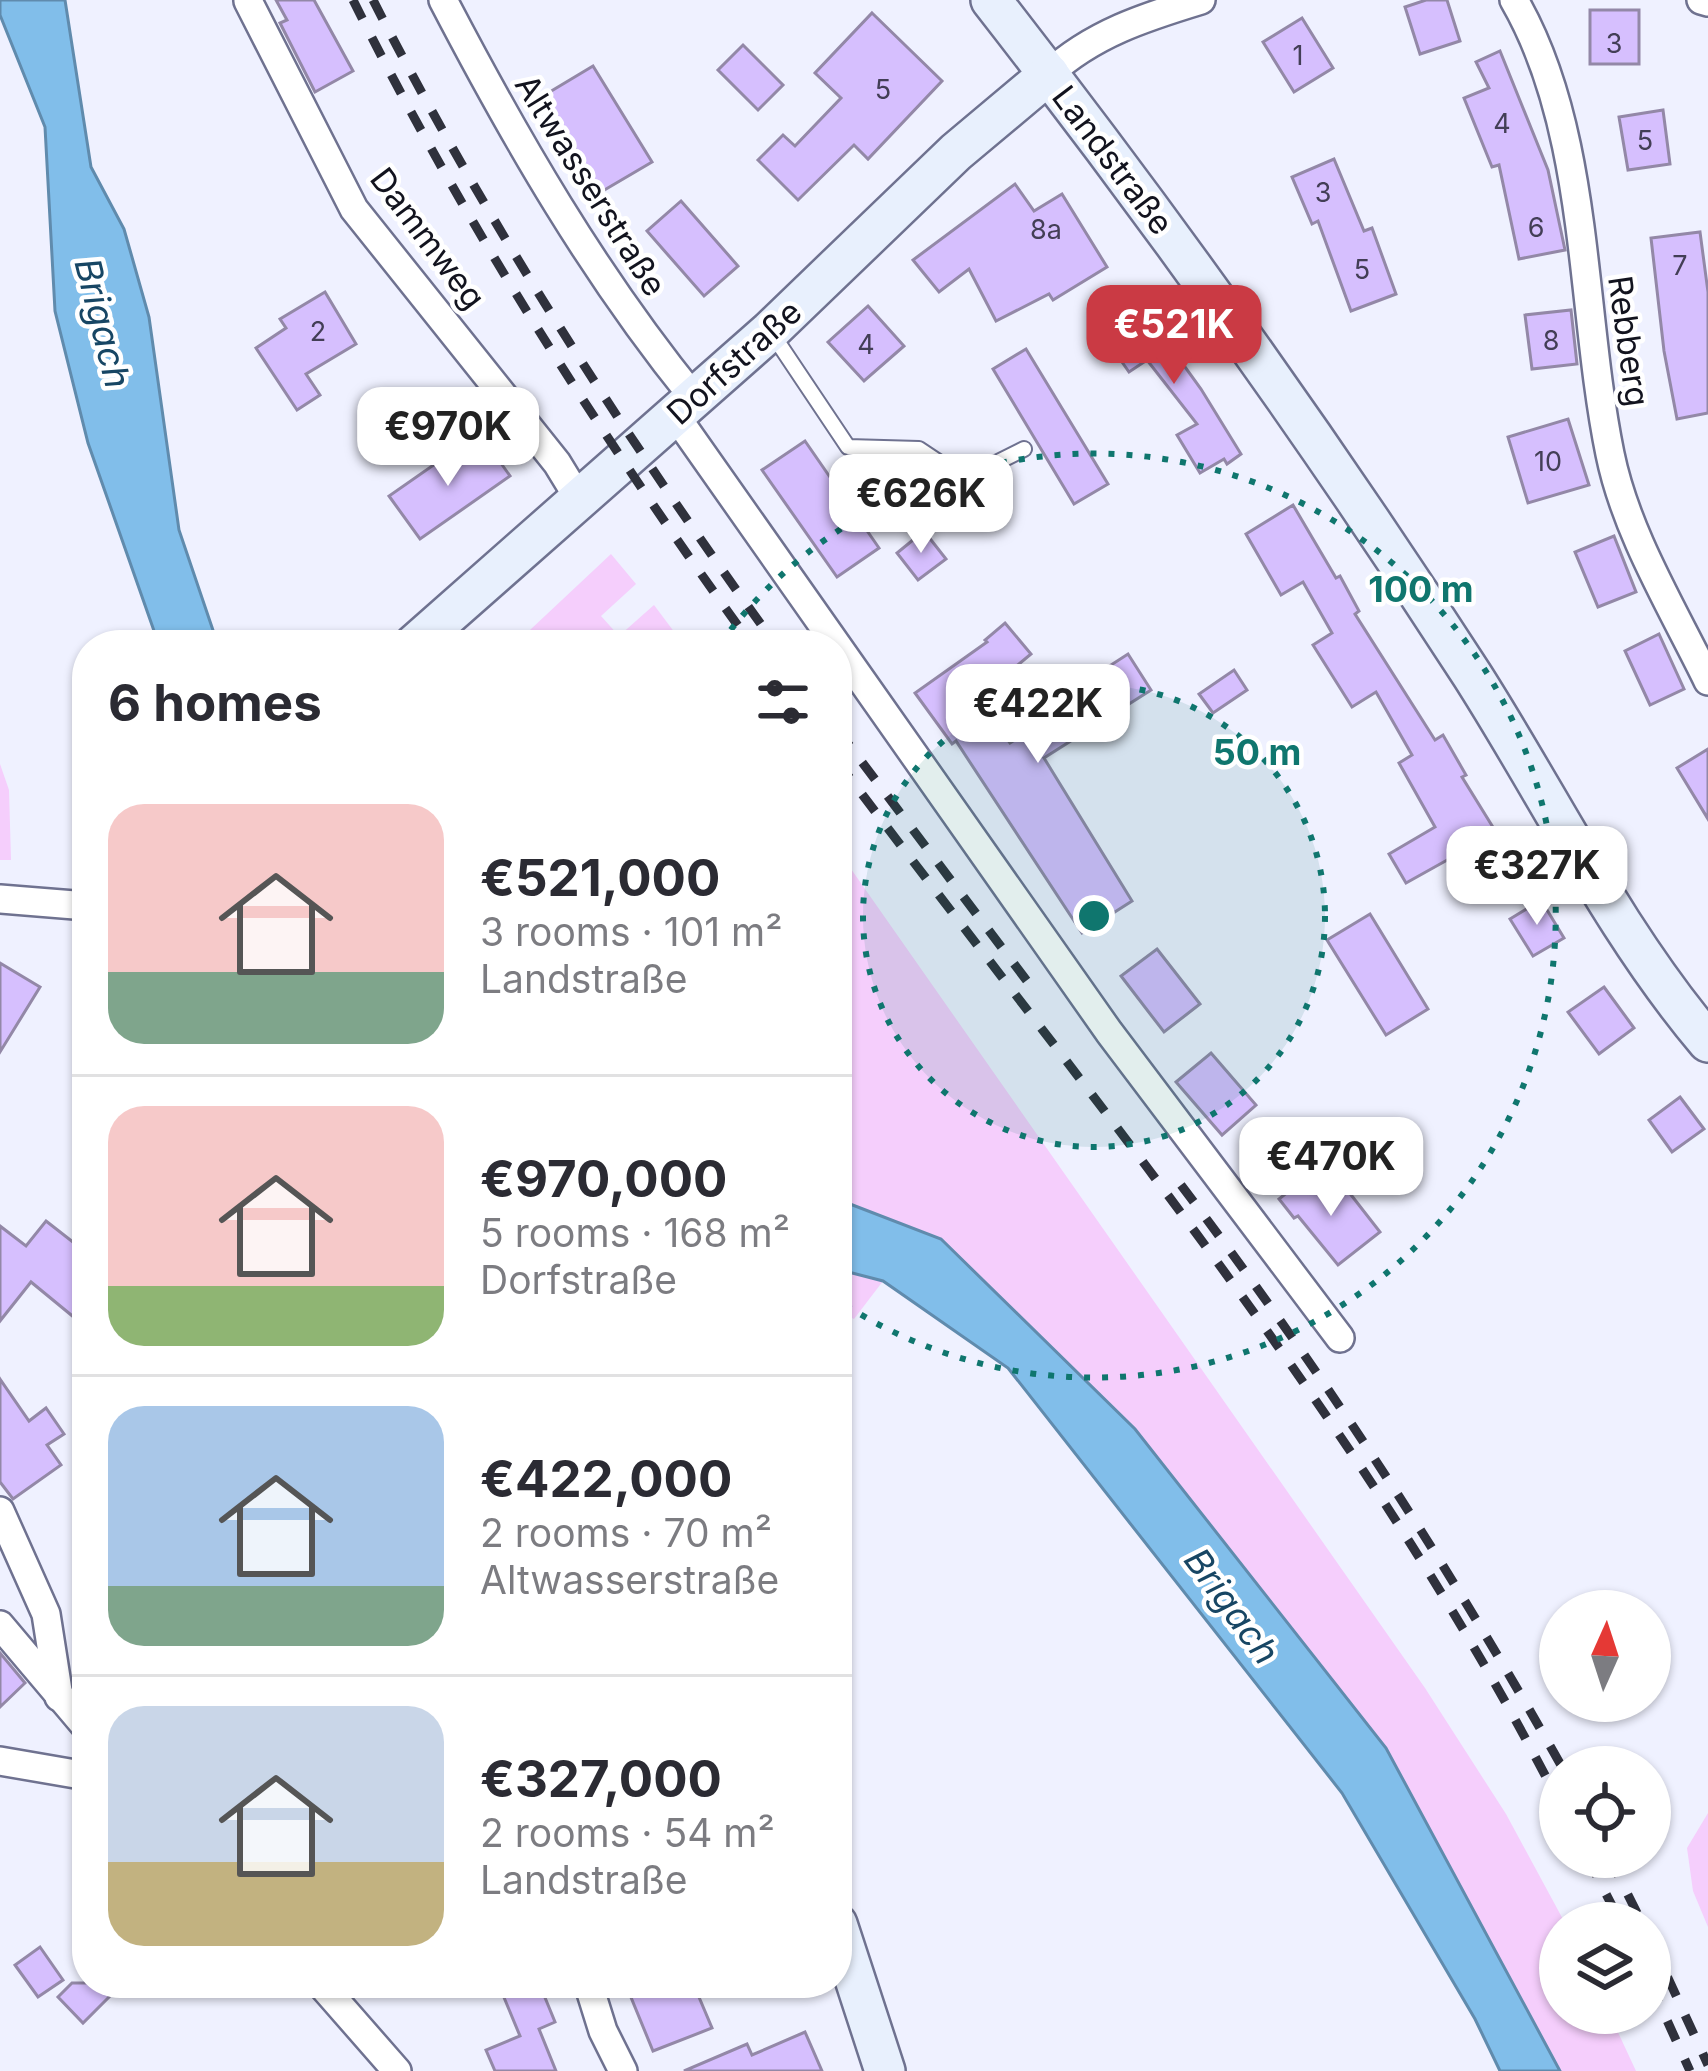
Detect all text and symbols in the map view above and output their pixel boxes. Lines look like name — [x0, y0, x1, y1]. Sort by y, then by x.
house number: 3 — [1606, 27, 1622, 60]
house number: 1 — [1293, 39, 1303, 72]
street label: Altwasserstraße — [507, 67, 675, 303]
house number: 5 — [875, 73, 891, 106]
street label: Landstraße — [1044, 78, 1182, 242]
house number: 4 — [1493, 107, 1511, 140]
house number: 5 — [1637, 124, 1653, 157]
street label: Dammweg — [362, 160, 494, 316]
house number: 3 — [1315, 176, 1331, 209]
house number: 6 — [1528, 211, 1544, 244]
house number: 8a — [1030, 213, 1062, 246]
house number: 7 — [1672, 249, 1688, 282]
water label: Brigach — [66, 253, 140, 393]
house number: 5 — [1354, 253, 1370, 286]
street label: Rebberg — [1600, 273, 1658, 409]
pin: €521K — [1090, 285, 1258, 387]
street label: Dorfstraße — [659, 291, 809, 433]
text: €521K — [1113, 300, 1235, 347]
house number: 2 — [310, 315, 326, 348]
house number: 8 — [1543, 324, 1559, 357]
house number: 4 — [857, 328, 875, 361]
pin: €970K — [364, 387, 532, 489]
text: €970K — [384, 402, 512, 449]
house number: 10 — [1534, 445, 1562, 478]
pin: €626K — [837, 454, 1005, 556]
text: €626K — [856, 469, 986, 516]
text: 100 m — [1368, 567, 1474, 611]
pin: €422K — [954, 664, 1122, 766]
icon: filters — [750, 669, 816, 735]
text: 6 homes — [108, 672, 322, 733]
text: €422K — [973, 679, 1103, 726]
text: 50 m — [1213, 730, 1301, 774]
pin: €327K — [1453, 826, 1621, 928]
text: €327K — [1473, 841, 1601, 888]
text: €521,000 — [480, 847, 720, 908]
icon: home — [204, 852, 348, 996]
centre of rings — [1073, 895, 1115, 937]
text: 3 rooms · 101 m² — [480, 908, 782, 955]
text: Landstraße — [480, 955, 688, 1002]
pin: €470K — [1247, 1117, 1415, 1219]
text: €470K — [1266, 1132, 1396, 1179]
text: €970,000 — [480, 1148, 728, 1209]
icon: home — [204, 1154, 348, 1298]
text: 5 rooms · 168 m² — [480, 1209, 790, 1256]
text: Dorfstraße — [480, 1256, 677, 1303]
text: €422,000 — [480, 1448, 732, 1509]
icon: home — [204, 1454, 348, 1598]
text: 2 rooms · 70 m² — [480, 1509, 772, 1556]
water label: Brigach — [1175, 1539, 1289, 1673]
text: Altwasserstraße — [480, 1556, 779, 1603]
north arrow — [1539, 1590, 1671, 1722]
map controls — [1539, 1590, 1671, 2034]
button: locate — [1539, 1746, 1671, 1878]
text: €327,000 — [480, 1748, 722, 1809]
icon: home — [204, 1754, 348, 1898]
text: 2 rooms · 54 m² — [480, 1809, 775, 1856]
text: Landstraße — [480, 1856, 688, 1903]
button: layers — [1539, 1902, 1671, 2034]

